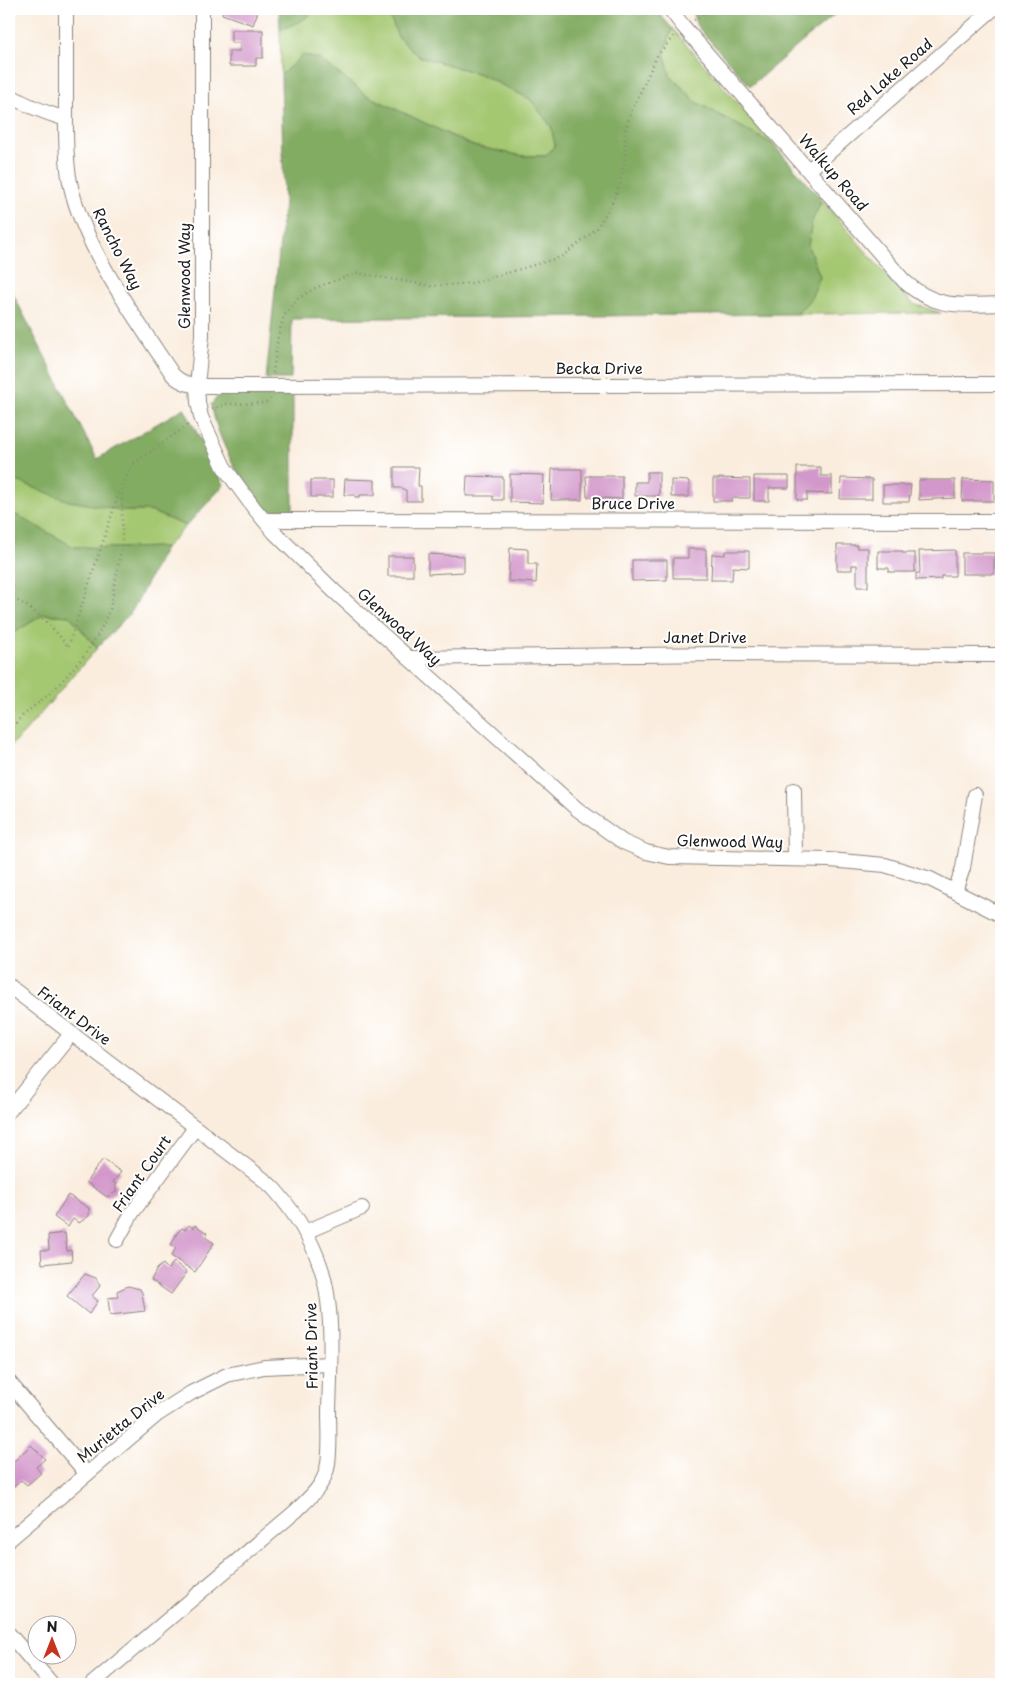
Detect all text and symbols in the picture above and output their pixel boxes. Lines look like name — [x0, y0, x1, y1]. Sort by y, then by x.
street label: Red Lake Road — [841, 32, 937, 120]
street label: Walkup Road — [794, 128, 874, 216]
street label: Rancho Way — [88, 203, 149, 293]
street label: Glenwood Way — [172, 223, 195, 329]
street label: Becka Drive — [555, 356, 643, 379]
street label: Bruce Drive — [591, 491, 675, 514]
street label: Glenwood Way — [353, 582, 447, 670]
street label: Janet Drive — [663, 625, 747, 648]
street label: Glenwood Way — [677, 828, 784, 853]
street label: Friant Drive — [33, 980, 116, 1050]
street label: Friant Court — [106, 1130, 176, 1216]
street label: Friant Drive — [298, 1302, 323, 1390]
street label: Murietta Drive — [71, 1382, 169, 1467]
north arrow — [28, 1616, 78, 1666]
text: N — [46, 1616, 58, 1637]

